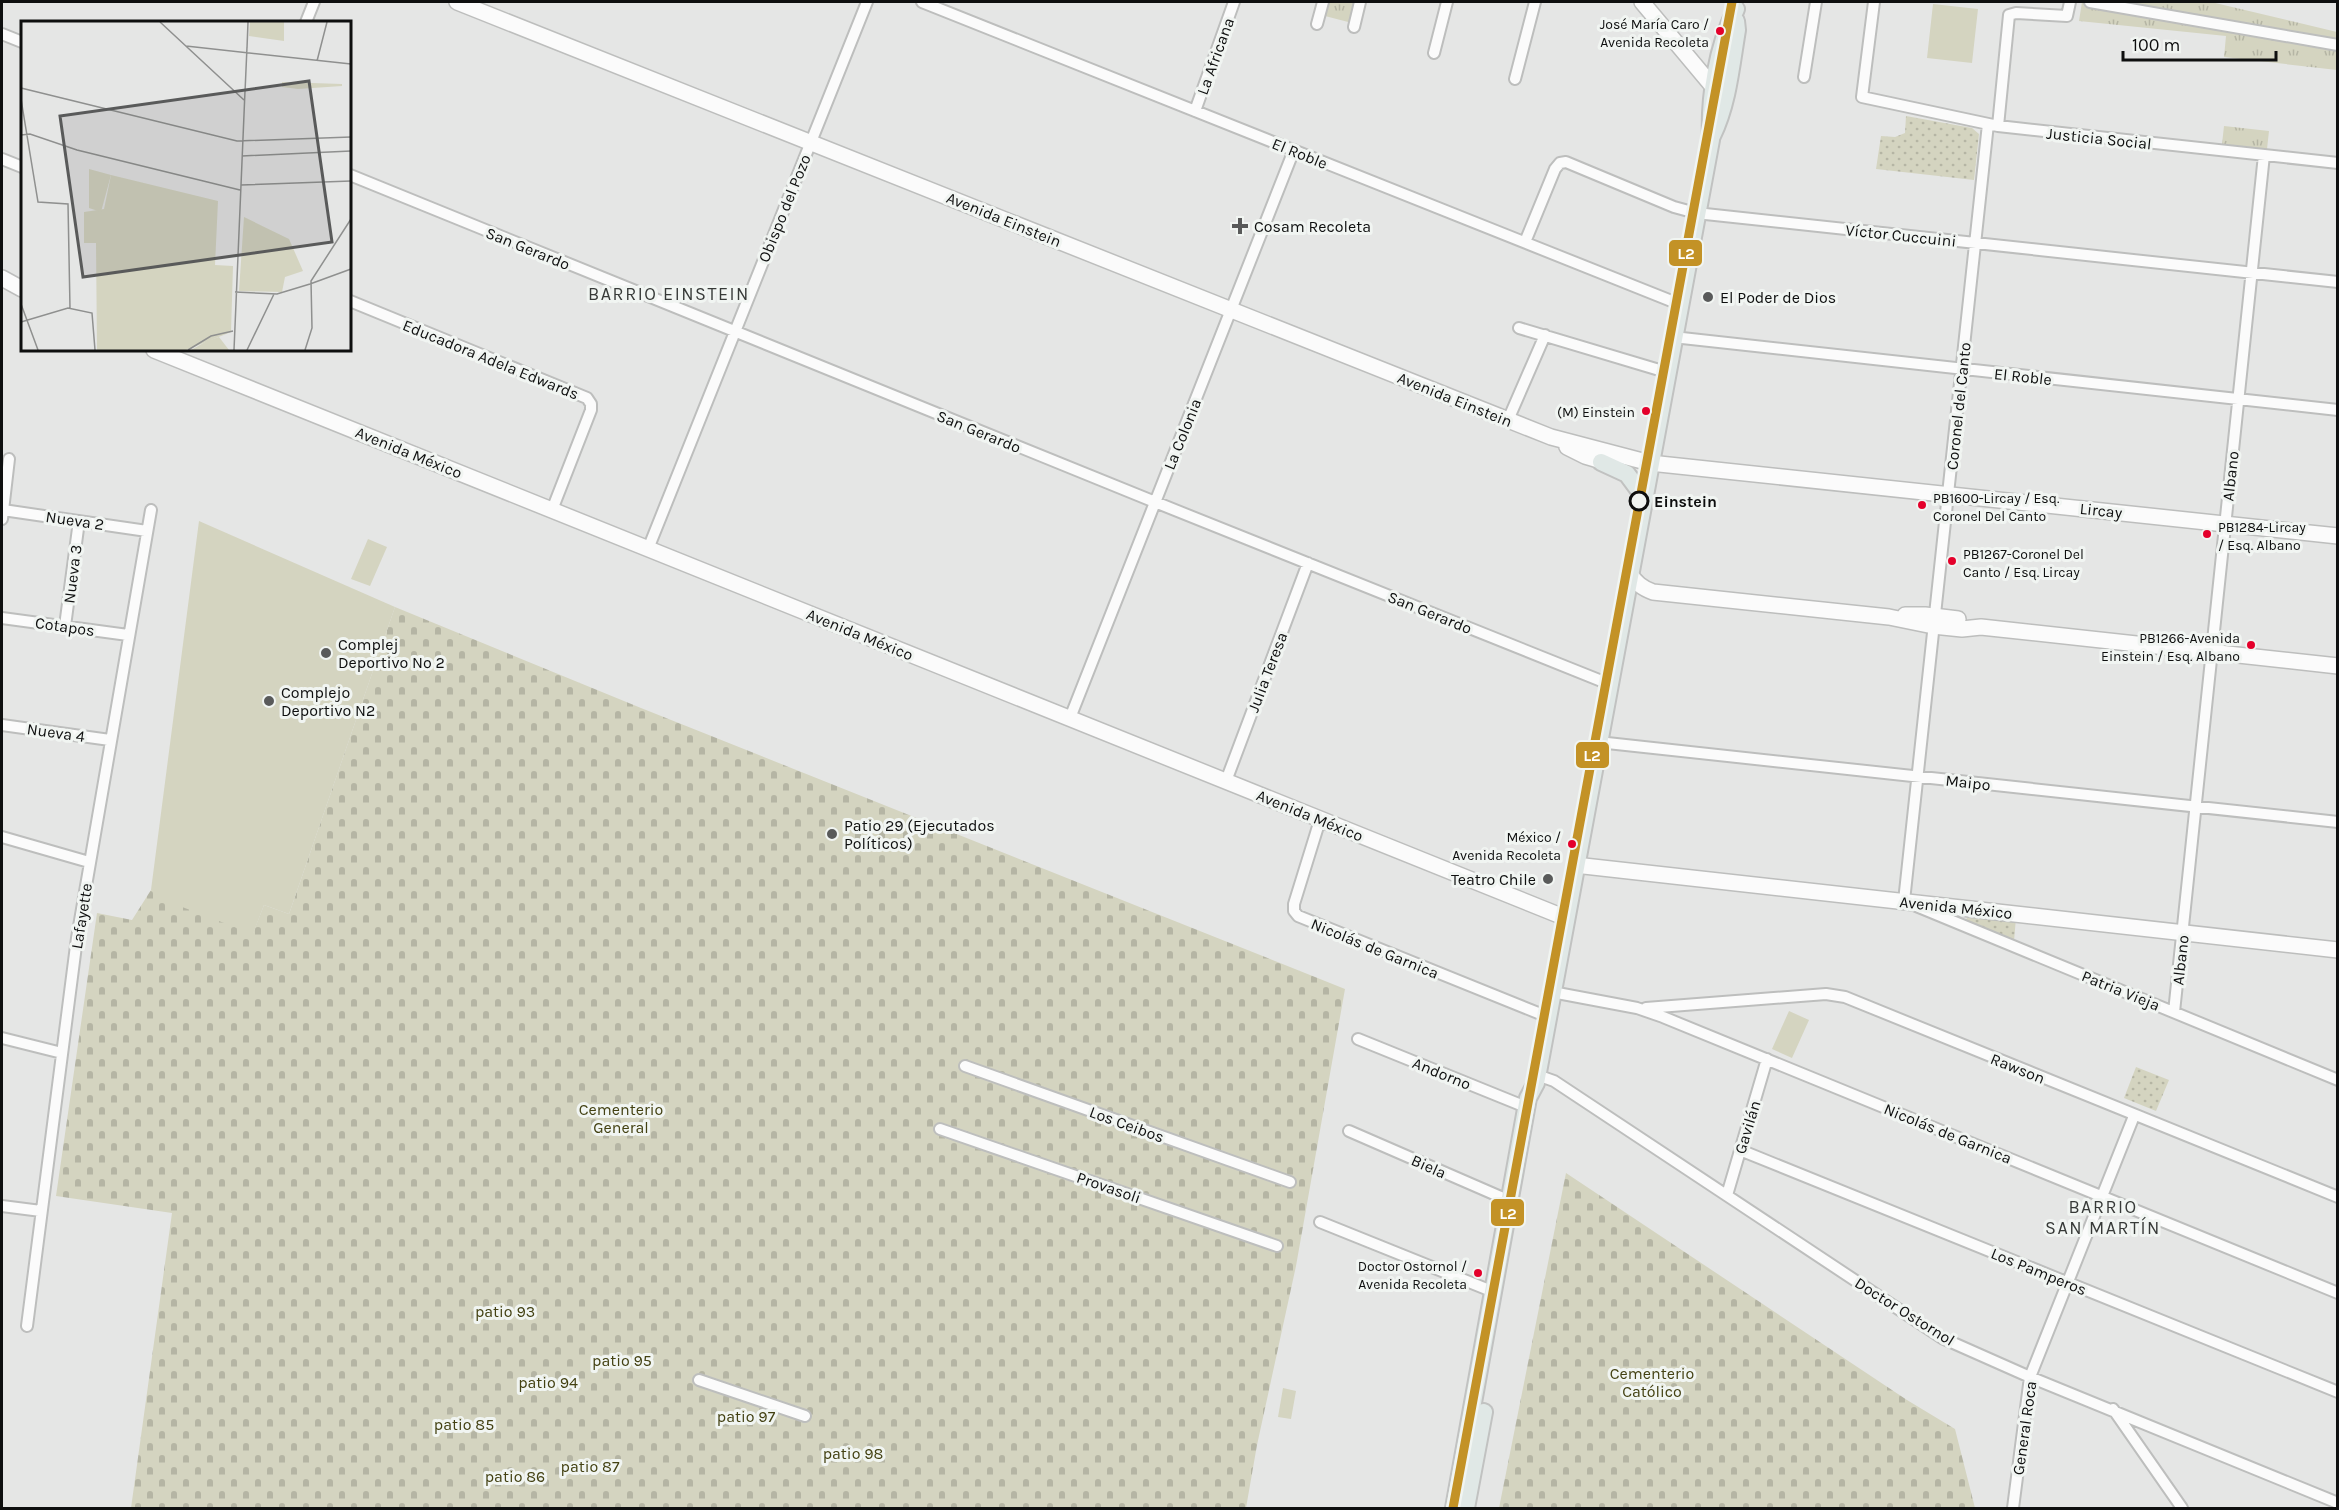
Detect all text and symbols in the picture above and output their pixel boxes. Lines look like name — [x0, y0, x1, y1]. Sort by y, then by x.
street label: La Africana — [1193, 15, 1238, 97]
place label: José María Caro / Avenida Recoleta — [1600, 16, 1709, 51]
inset map — [21, 21, 351, 351]
scale bar — [2123, 24, 2276, 62]
marker: José María Caro / Avenida Recoleta — [1714, 25, 1726, 37]
text: 100 m — [2132, 34, 2180, 56]
street label: Justicia Social — [2045, 124, 2153, 153]
street label: El Roble — [1269, 134, 1330, 173]
street label: Obispo del Pozo — [754, 151, 815, 265]
street label: Avenida Einstein — [944, 188, 1064, 251]
marker: Cosam Recoleta — [1231, 217, 1249, 235]
place label: Cosam Recoleta — [1254, 217, 1371, 236]
street label: Víctor Cuccuini — [1845, 220, 1957, 251]
street label: San Gerardo — [483, 223, 573, 274]
line badge: L2 — [1668, 239, 1703, 267]
text: L2 — [1677, 244, 1695, 263]
district label: BARRIO EINSTEIN — [588, 283, 750, 305]
place label: El Poder de Dios — [1720, 288, 1836, 307]
marker: El Poder de Dios — [1701, 290, 1715, 304]
street label: Educadora Adela Edwards — [400, 315, 582, 404]
street label: Coronel del Canto — [1942, 341, 1975, 471]
street label: El Roble — [1993, 364, 2053, 389]
street label: Avenida Einstein — [1395, 368, 1515, 431]
street label: La Colonia — [1160, 396, 1205, 473]
place label: (M) Einstein — [1557, 404, 1635, 421]
marker: (M) Einstein — [1640, 405, 1652, 417]
street label: San Gerardo — [934, 406, 1024, 457]
street label: Avenida México — [353, 422, 465, 482]
street label: Albano — [2218, 450, 2243, 502]
place label: PB1600-Lircay / Esq. Coronel Del Canto — [1933, 490, 2060, 525]
marker: Einstein — [1629, 491, 1649, 511]
place label: Einstein — [1654, 492, 1717, 511]
marker: PB1600-Lircay / Esq. Coronel Del Canto — [1916, 499, 1928, 511]
street label: Lircay — [2079, 499, 2124, 522]
street label: Nueva 2 — [45, 507, 105, 534]
place label: PB1284-Lircay / Esq. Albano — [2218, 519, 2306, 554]
marker: PB1284-Lircay / Esq. Albano — [2201, 528, 2213, 540]
street label: Nueva 3 — [59, 544, 86, 604]
place label: PB1267-Coronel Del Canto / Esq. Lircay — [1963, 546, 2084, 581]
marker: PB1267-Coronel Del Canto / Esq. Lircay — [1946, 555, 1958, 567]
street label: San Gerardo — [1385, 587, 1475, 638]
street label: Avenida México — [804, 604, 916, 664]
street label: Cotapos — [34, 613, 96, 640]
street label: Julia Teresa — [1244, 629, 1291, 715]
place label: PB1266-Avenida Einstein / Esq. Albano — [2101, 630, 2240, 665]
place label: Complej Deportivo Nº 2 — [338, 635, 445, 672]
marker: PB1266-Avenida Einstein / Esq. Albano — [2245, 639, 2257, 651]
marker: Complej Deportivo Nº 2 — [319, 646, 333, 660]
place label: Complejo Deportivo N2 — [281, 683, 375, 720]
marker: Complejo Deportivo N2 — [262, 694, 276, 708]
street label: Nueva 4 — [26, 719, 86, 746]
line badge: L2 — [1575, 741, 1610, 769]
text: L2 — [1583, 746, 1601, 765]
street label: Maipo — [1944, 771, 1991, 794]
street label: Avenida México — [1254, 785, 1366, 845]
place label: Patio 29 (Ejecutados Políticos) — [844, 816, 995, 853]
marker: Patio 29 (Ejecutados Políticos) — [825, 827, 839, 841]
place label: México / Avenida Recoleta — [1452, 829, 1561, 864]
marker: México / Avenida Recoleta — [1566, 838, 1578, 850]
place label: Teatro Chile — [1451, 870, 1536, 889]
marker: Teatro Chile — [1541, 872, 1555, 886]
street label: Lafayette — [67, 882, 96, 950]
street label: Avenida México — [1899, 892, 2013, 923]
street label: Nicolás de Garnica — [1308, 914, 1441, 983]
street label: Albano — [2168, 934, 2193, 986]
street label: Patria Vieja — [2079, 966, 2163, 1015]
street label: Rawson — [1988, 1049, 2048, 1088]
street label: Andorno — [1410, 1053, 1474, 1094]
street label: Gavilán — [1730, 1098, 1765, 1156]
street label: Nicolás de Garnica — [1881, 1099, 2014, 1168]
park label: Cementerio General — [579, 1100, 663, 1137]
street label: Los Ceibos — [1087, 1102, 1167, 1147]
street label: Biela — [1408, 1150, 1449, 1183]
street label: Provasoli — [1074, 1168, 1143, 1207]
district label: BARRIO SAN MARTÍN — [2045, 1196, 2161, 1239]
line badge: L2 — [1490, 1198, 1525, 1227]
text: L2 — [1499, 1204, 1517, 1223]
street label: Los Pamperos — [1988, 1244, 2089, 1299]
place label: Doctor Ostornol / Avenida Recoleta — [1358, 1258, 1467, 1293]
marker: Doctor Ostornol / Avenida Recoleta — [1472, 1267, 1484, 1279]
street label: Doctor Ostornol — [1851, 1273, 1958, 1350]
park label: patio 93 — [475, 1302, 535, 1321]
park label: patio 95 — [592, 1351, 652, 1370]
park label: Cementerio Católico — [1610, 1364, 1694, 1401]
park label: patio 94 — [518, 1373, 578, 1392]
street label: General Roca — [2008, 1380, 2041, 1476]
park label: patio 97 — [717, 1407, 776, 1426]
park label: patio 85 — [434, 1415, 494, 1434]
park label: patio 98 — [823, 1444, 883, 1463]
park label: patio 87 — [561, 1457, 620, 1476]
park label: patio 86 — [485, 1467, 545, 1486]

